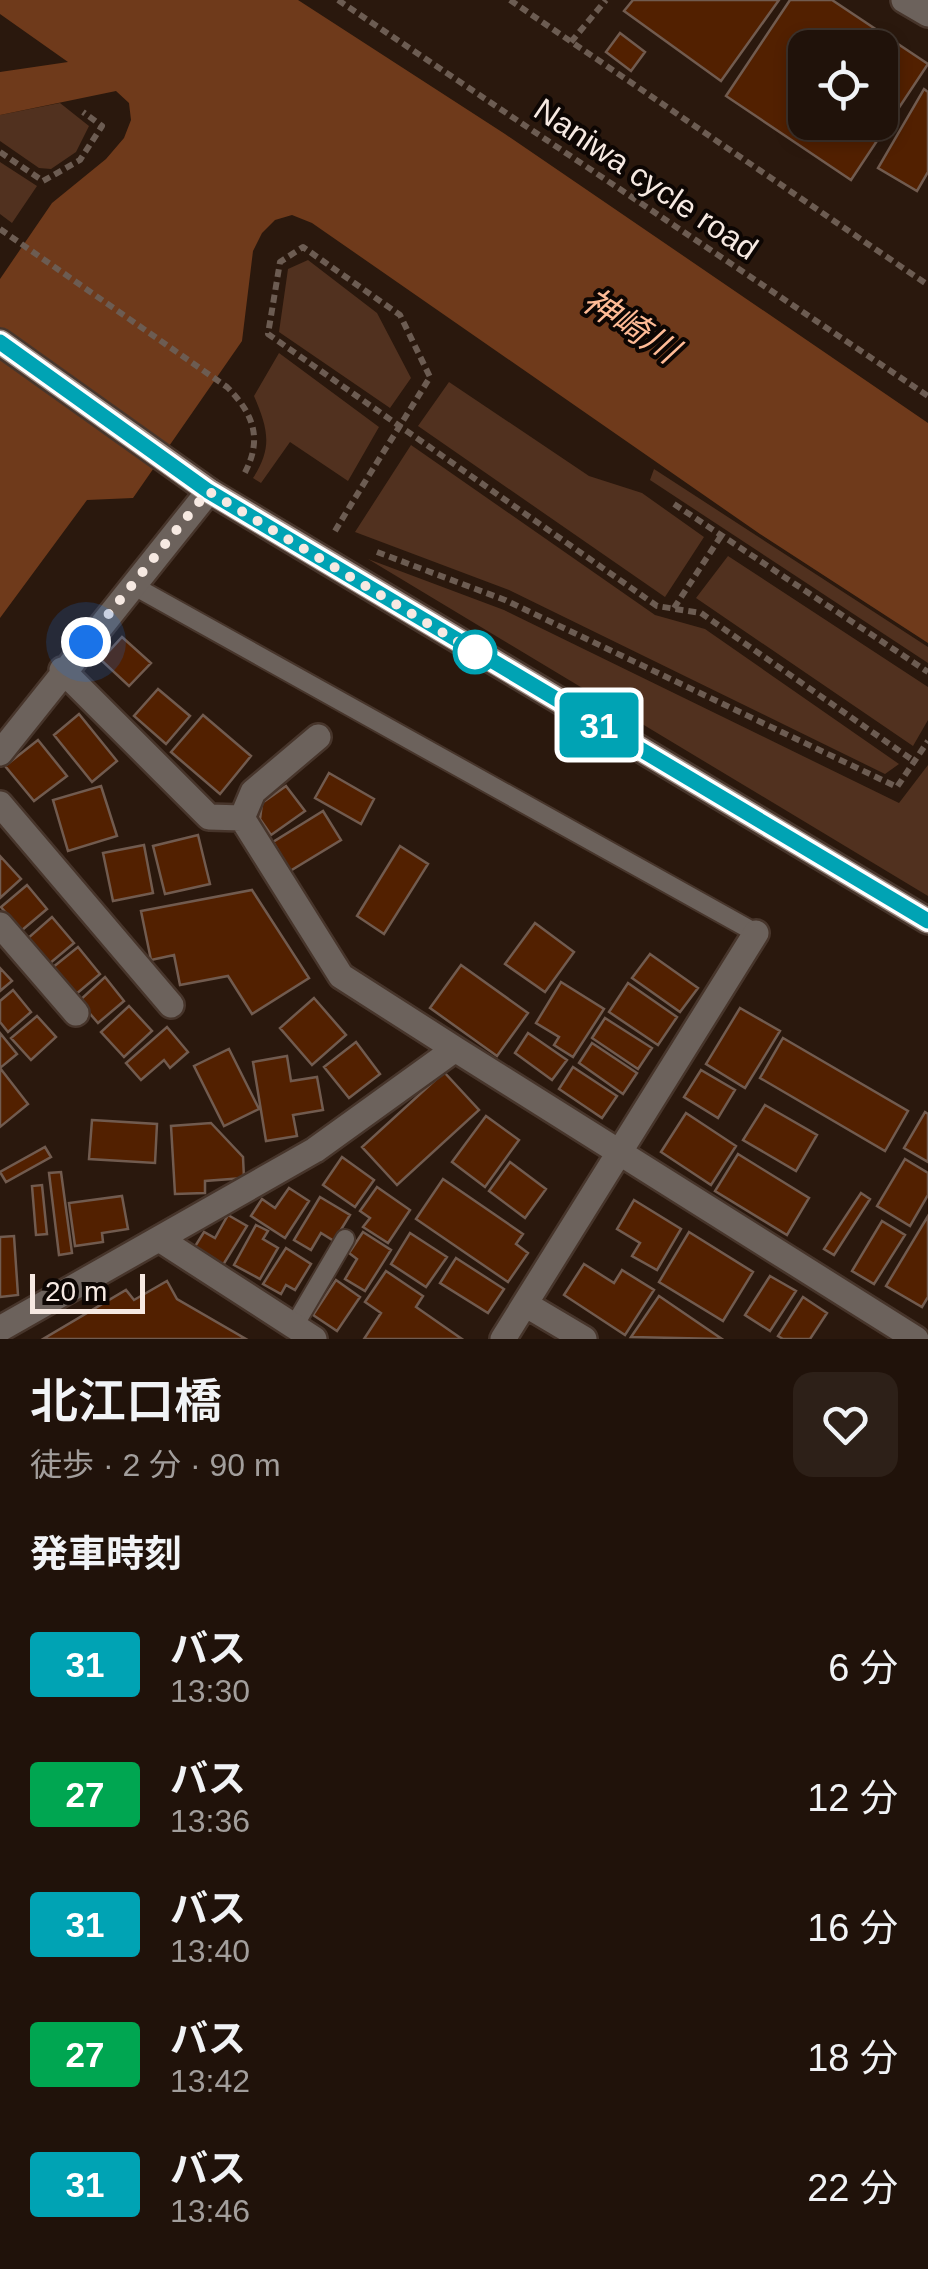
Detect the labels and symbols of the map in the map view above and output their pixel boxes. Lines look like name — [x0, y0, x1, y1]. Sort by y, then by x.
street label: Naniwa cycle road — [528, 91, 764, 267]
water label: 神崎川 — [576, 280, 689, 372]
your location — [61, 617, 111, 667]
unlabelled marker — [454, 631, 496, 673]
line badge: 31 — [554, 692, 644, 758]
scale bar — [30, 1269, 145, 1314]

